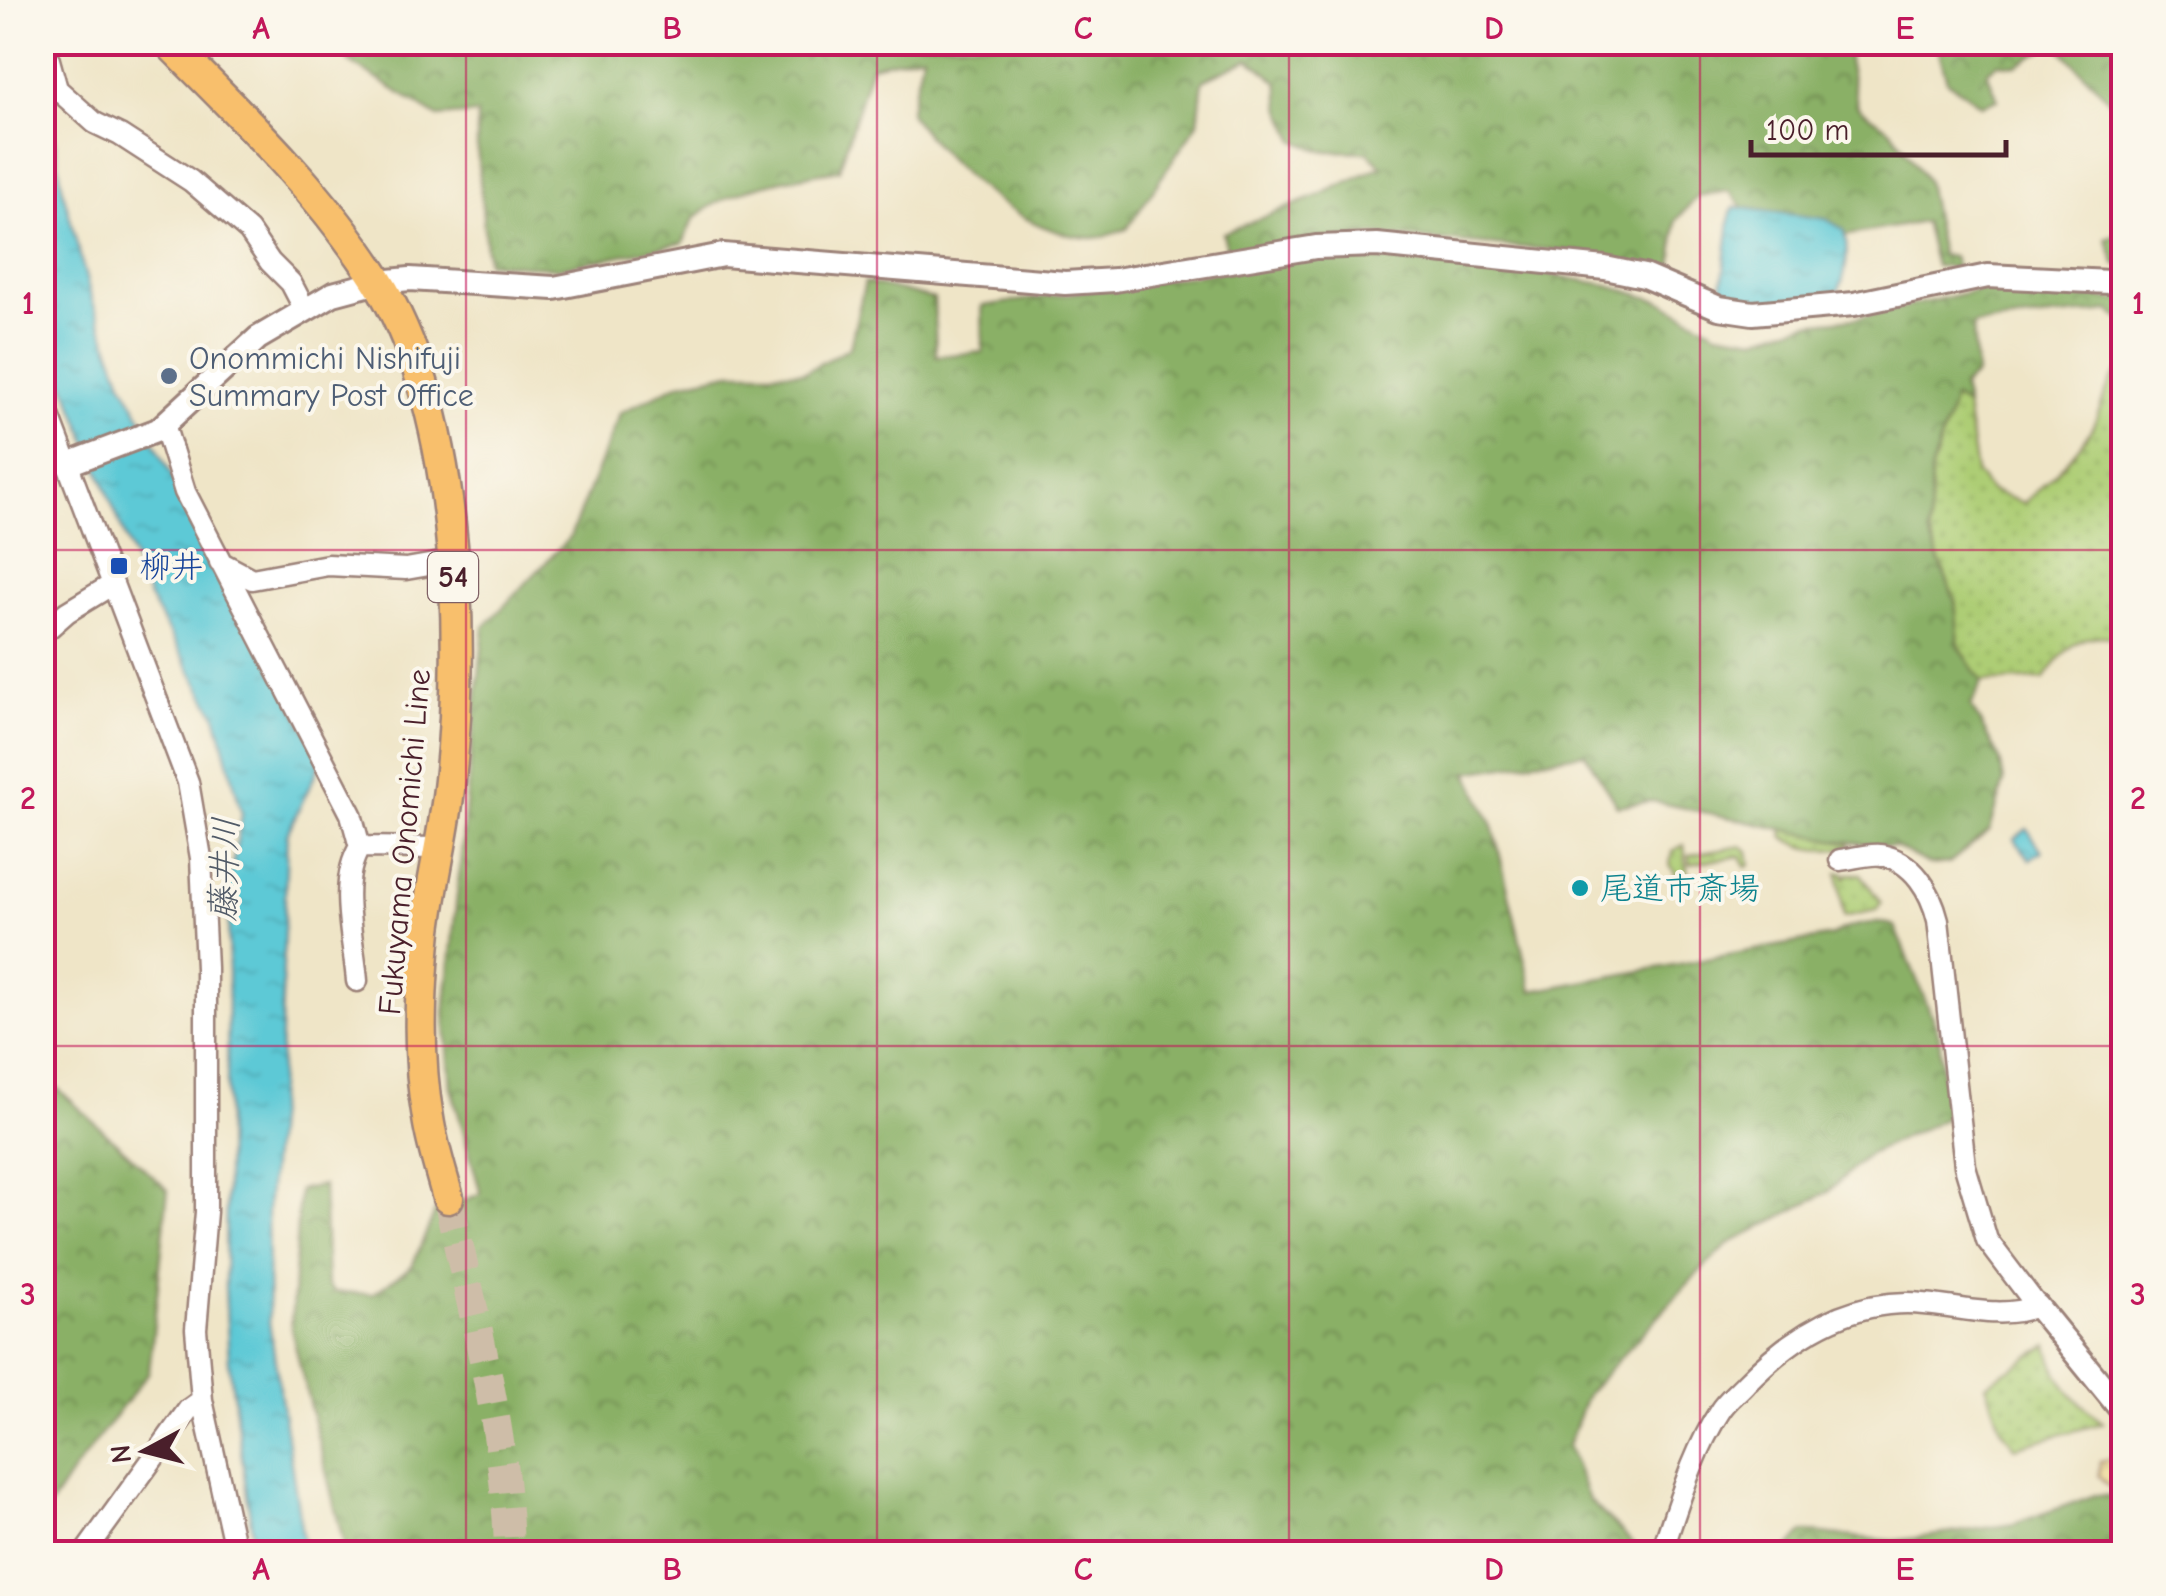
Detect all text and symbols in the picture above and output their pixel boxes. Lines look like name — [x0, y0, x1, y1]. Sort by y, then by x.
text: A — [252, 10, 270, 47]
text: B — [662, 10, 682, 47]
text: C — [1073, 10, 1093, 47]
text: D — [1484, 10, 1504, 47]
text: E — [1896, 10, 1915, 47]
scale bar — [1751, 95, 2006, 157]
text: 100 m — [1766, 113, 1849, 148]
text: 1 — [22, 285, 34, 322]
text: 1 — [2132, 285, 2144, 322]
place label: Onommichi Nishifuji Summary Post Office — [189, 340, 474, 414]
marker: Onommichi Nishifuji Summary Post Office — [158, 365, 180, 387]
place label: 柳井 — [139, 548, 203, 585]
road number: 54 — [428, 552, 478, 602]
marker: 柳井 — [108, 555, 130, 577]
street label: Fukuyama Onomichi Line — [371, 668, 438, 1017]
text: 2 — [20, 780, 36, 817]
text: 2 — [2130, 780, 2146, 817]
water label: 藤井川 — [202, 816, 247, 922]
place label: 尾道市斎場 — [1600, 870, 1760, 907]
marker: 尾道市斎場 — [1569, 877, 1591, 899]
text: 3 — [20, 1276, 36, 1313]
text: 3 — [2130, 1276, 2146, 1313]
north arrow — [95, 1401, 195, 1501]
text: N — [104, 1443, 138, 1465]
text: A — [252, 1551, 270, 1588]
text: B — [662, 1551, 682, 1588]
text: C — [1073, 1551, 1093, 1588]
text: D — [1484, 1551, 1504, 1588]
text: E — [1896, 1551, 1915, 1588]

